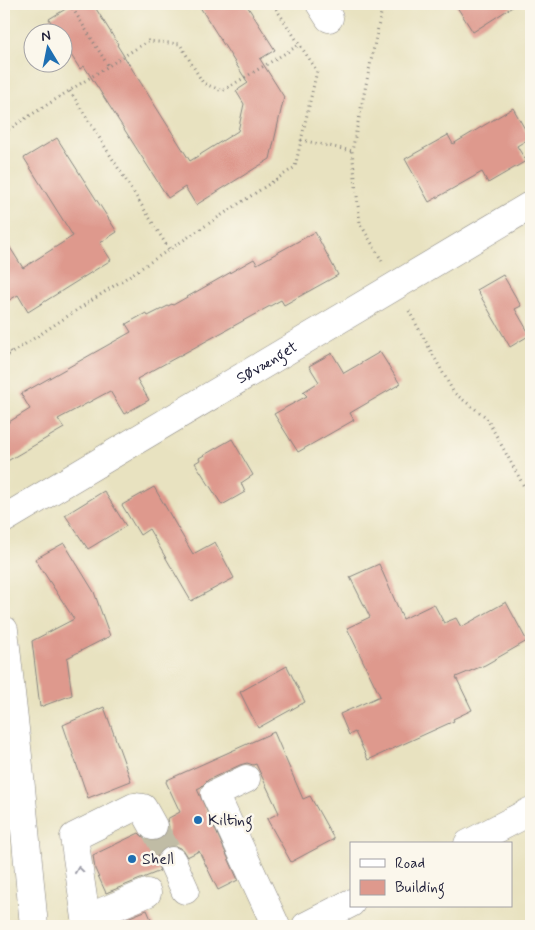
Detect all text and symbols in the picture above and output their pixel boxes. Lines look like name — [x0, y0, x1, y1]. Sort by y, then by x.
north arrow — [22, 22, 72, 72]
text: N — [40, 27, 52, 46]
street label: Søvænget — [232, 336, 302, 389]
place label: Kilting — [208, 810, 253, 832]
marker: Kilting — [192, 814, 204, 826]
legend — [350, 842, 512, 908]
place label: Shell — [142, 849, 174, 870]
marker: Shell — [126, 853, 138, 865]
text: Road — [395, 854, 425, 874]
one-way arrow — [74, 865, 85, 873]
text: Building — [395, 878, 445, 899]

